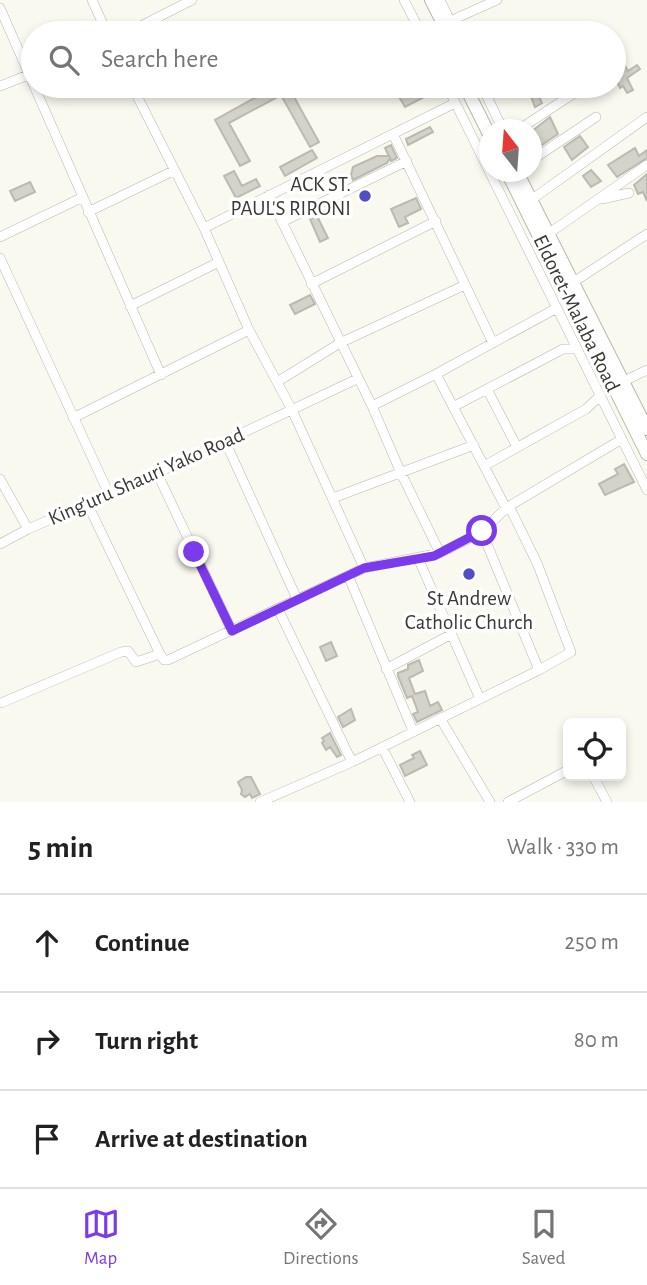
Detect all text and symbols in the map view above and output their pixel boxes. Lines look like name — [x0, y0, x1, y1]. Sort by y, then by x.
search box — [21, 21, 626, 98]
icon: search — [45, 41, 83, 79]
text: Search here — [101, 46, 219, 72]
north arrow — [479, 119, 542, 182]
place label: ACK ST. PAUL'S RIRONI — [231, 174, 351, 219]
marker: ACK ST. PAUL'S RIRONI — [357, 188, 373, 204]
street label: Eldoret-Malaba Road — [529, 231, 624, 395]
street label: King'uru Shauri Yako Road — [45, 424, 248, 529]
route start — [466, 515, 497, 546]
route end — [178, 536, 209, 567]
marker: St Andrew Catholic Church — [461, 566, 477, 582]
place label: St Andrew Catholic Church — [405, 588, 533, 633]
map controls — [563, 718, 626, 781]
button: locate — [563, 718, 626, 781]
text: 5 min — [28, 833, 93, 863]
text: Walk · 330 m — [507, 836, 619, 859]
icon: ahead — [28, 924, 66, 962]
text: Continue — [95, 930, 190, 956]
text: 250 m — [565, 931, 619, 954]
icon: right — [28, 1022, 66, 1060]
text: Turn right — [95, 1028, 198, 1054]
text: 80 m — [574, 1029, 619, 1052]
icon: arrive — [28, 1120, 66, 1158]
text: Arrive at destination — [95, 1126, 308, 1152]
tab: Map — [82, 1205, 120, 1270]
tab: Directions — [283, 1205, 359, 1270]
tab: Saved — [522, 1205, 565, 1270]

